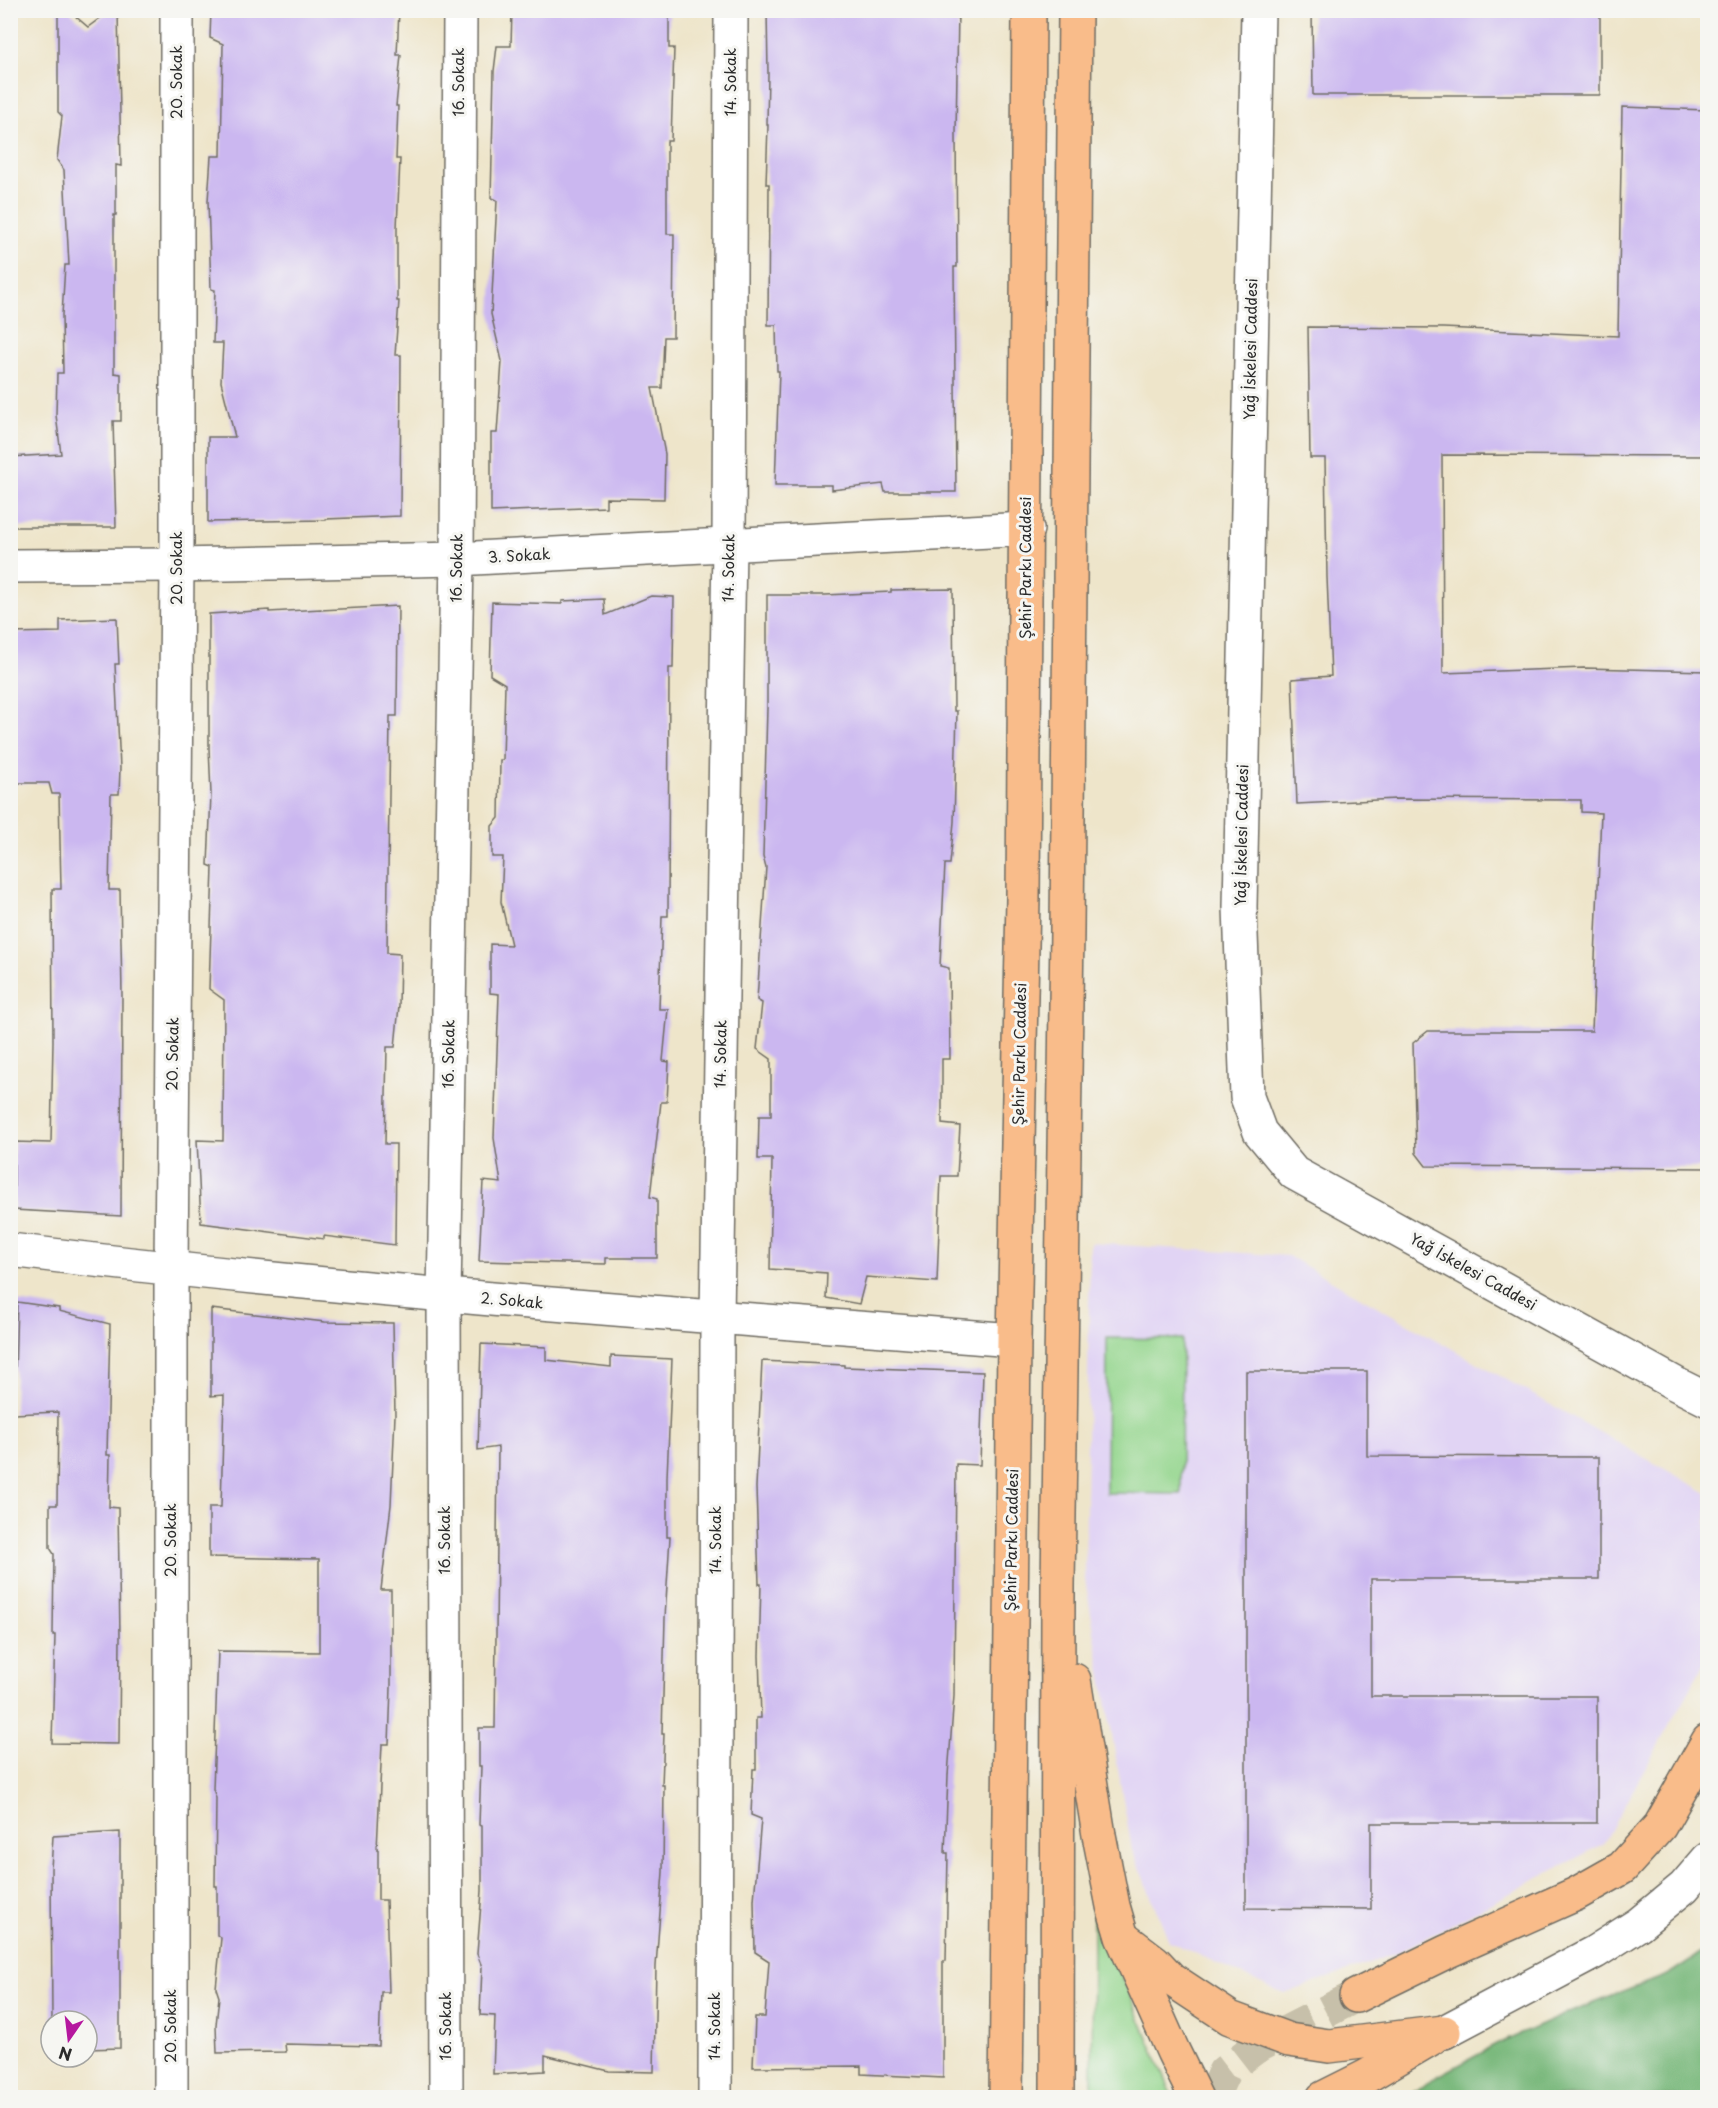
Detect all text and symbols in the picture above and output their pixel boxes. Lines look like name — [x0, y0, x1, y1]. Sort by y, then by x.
street label: 20. Sokak — [164, 45, 187, 119]
street label: 16. Sokak — [446, 47, 469, 116]
street label: 14. Sokak — [718, 47, 741, 116]
street label: Yağ İskelesi Caddesi — [1237, 278, 1262, 420]
street label: Şehir Parkı Caddesi — [1013, 497, 1036, 639]
street label: 20. Sokak — [164, 531, 187, 605]
street label: 16. Sokak — [443, 533, 468, 603]
street label: 14. Sokak — [715, 533, 740, 602]
street label: 3. Sokak — [487, 541, 551, 568]
street label: Yağ İskelesi Caddesi — [1228, 764, 1253, 906]
street label: Şehir Parkı Caddesi — [1006, 982, 1031, 1126]
street label: 20. Sokak — [159, 1016, 184, 1091]
street label: 16. Sokak — [435, 1019, 460, 1089]
street label: 14. Sokak — [707, 1019, 732, 1088]
street label: Yağ İskelesi Caddesi — [1406, 1226, 1541, 1315]
street label: 2. Sokak — [480, 1285, 545, 1314]
street label: Şehir Parkı Caddesi — [998, 1468, 1023, 1612]
street label: 20. Sokak — [158, 1503, 181, 1577]
street label: 16. Sokak — [432, 1505, 455, 1574]
street label: 14. Sokak — [703, 1505, 726, 1574]
street label: 20. Sokak — [158, 1989, 181, 2063]
street label: 16. Sokak — [433, 1991, 456, 2060]
street label: 14. Sokak — [702, 1991, 725, 2060]
north arrow — [39, 2009, 99, 2069]
text: N — [56, 2041, 74, 2068]

